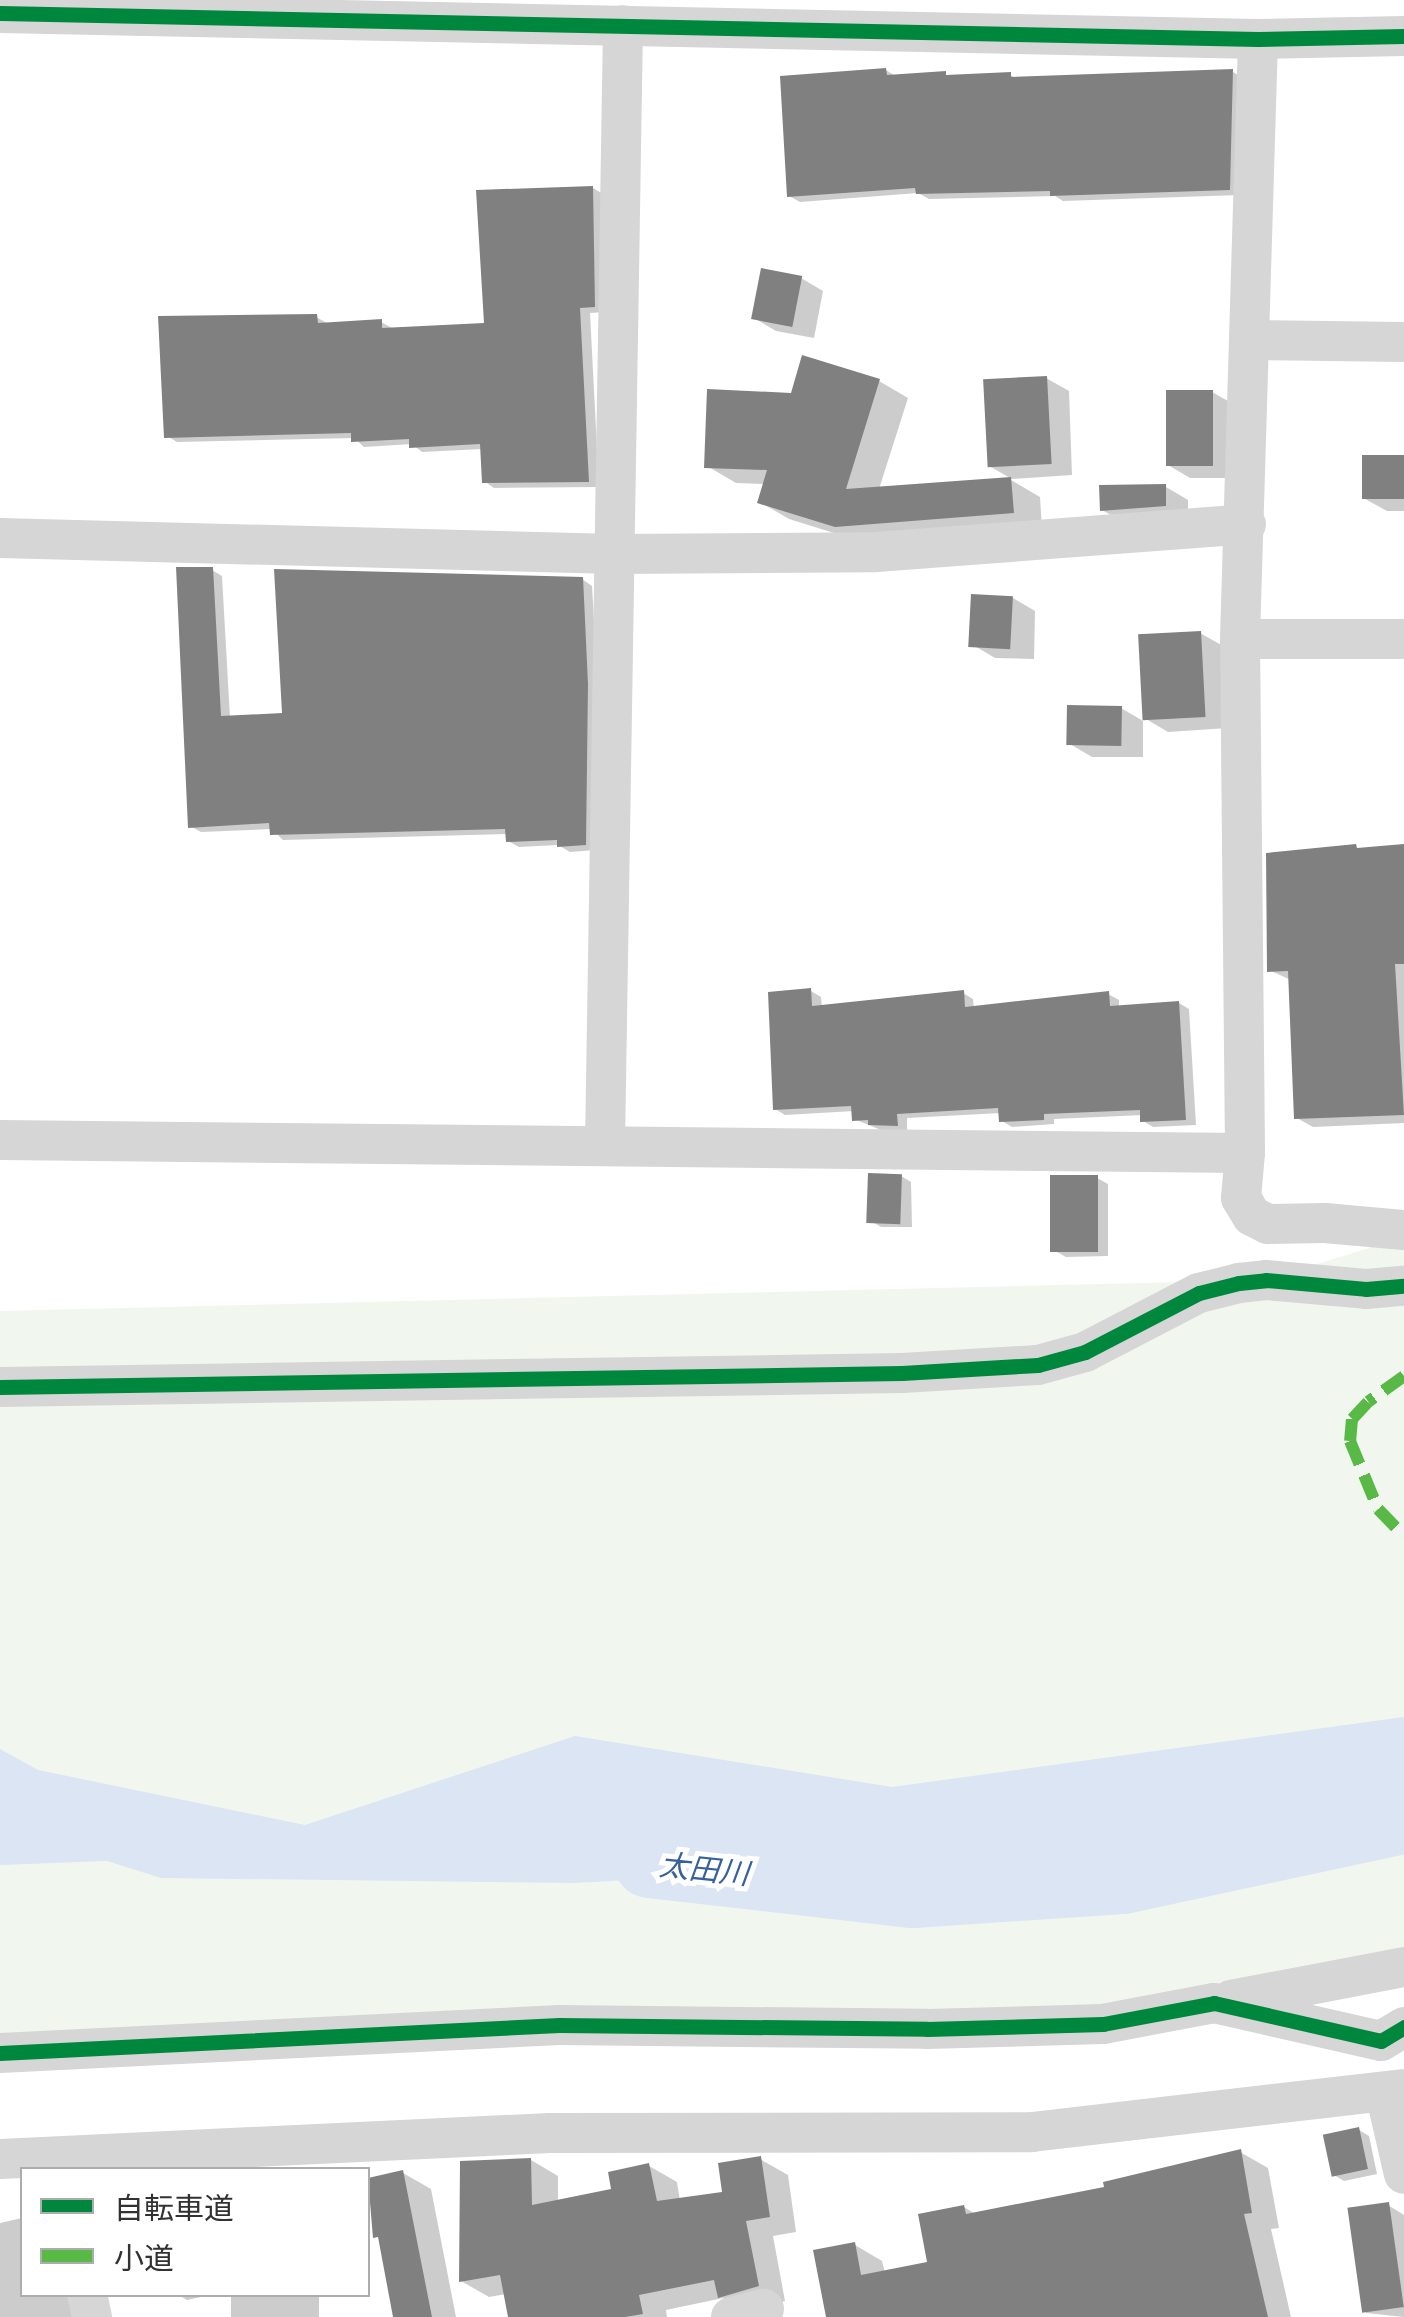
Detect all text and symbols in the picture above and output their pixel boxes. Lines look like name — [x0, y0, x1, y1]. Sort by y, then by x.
water label: 太田川 — [657, 1847, 751, 1893]
legend — [20, 2167, 370, 2297]
text: 自転車道 — [114, 2191, 234, 2226]
text: 小道 — [114, 2241, 174, 2276]

